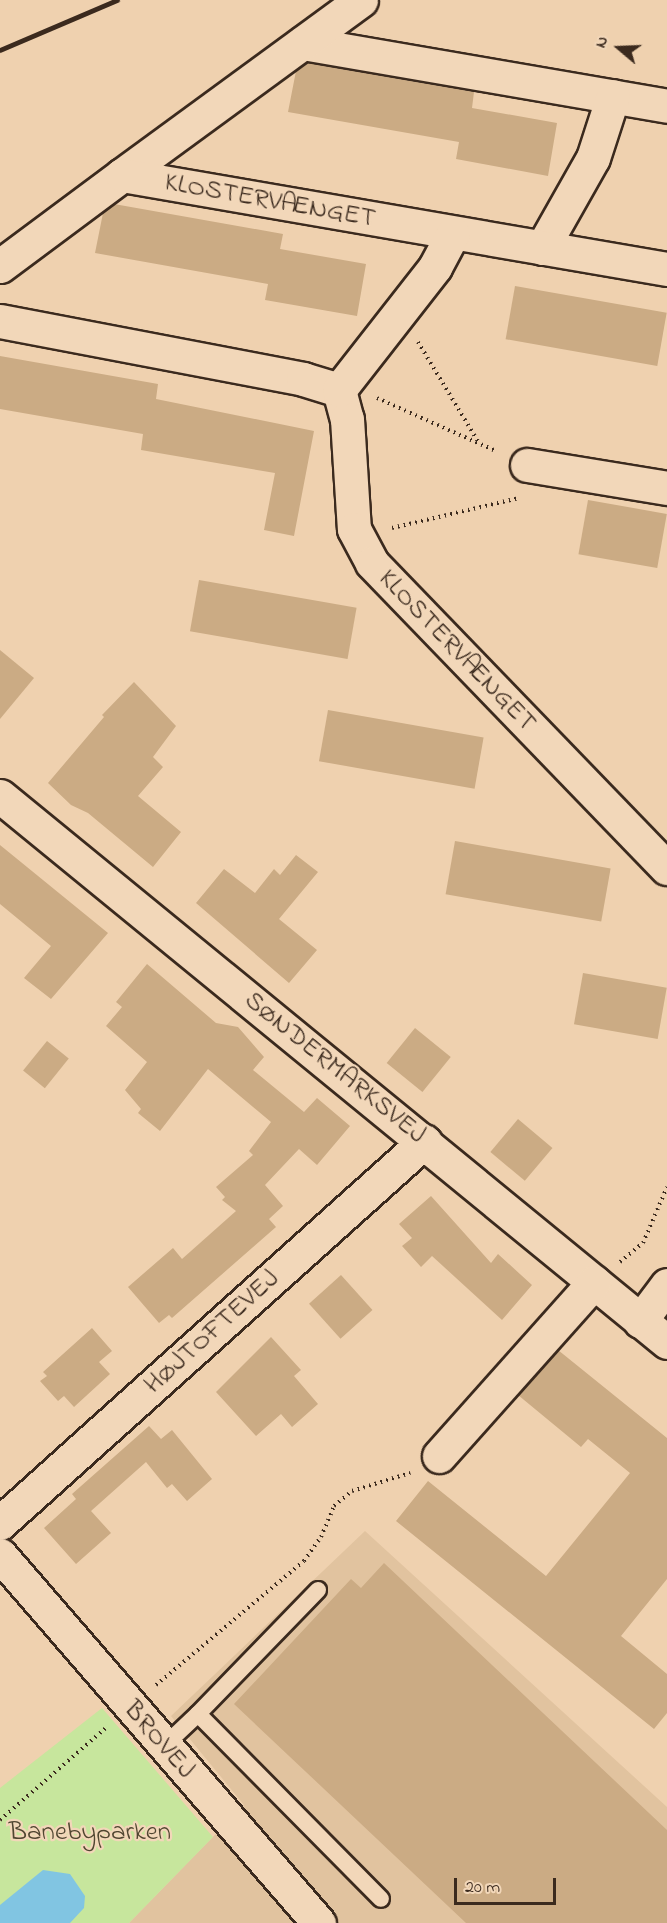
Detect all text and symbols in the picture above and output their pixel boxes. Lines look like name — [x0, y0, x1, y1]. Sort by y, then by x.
north arrow — [589, 18, 649, 78]
text: N — [589, 33, 615, 51]
street label: KLOSTERVÆNGET — [162, 167, 378, 235]
street label: KLOSTERVÆNGET — [371, 563, 543, 739]
street label: SØNDERMARKSVEJ — [237, 985, 433, 1151]
street label: HØJTOFTEVEJ — [138, 1263, 286, 1401]
street label: BROVEJ — [116, 1694, 202, 1786]
park label: Banebyparken — [9, 1817, 171, 1849]
scale bar — [457, 1866, 559, 1904]
text: 20 m — [465, 1875, 500, 1901]

